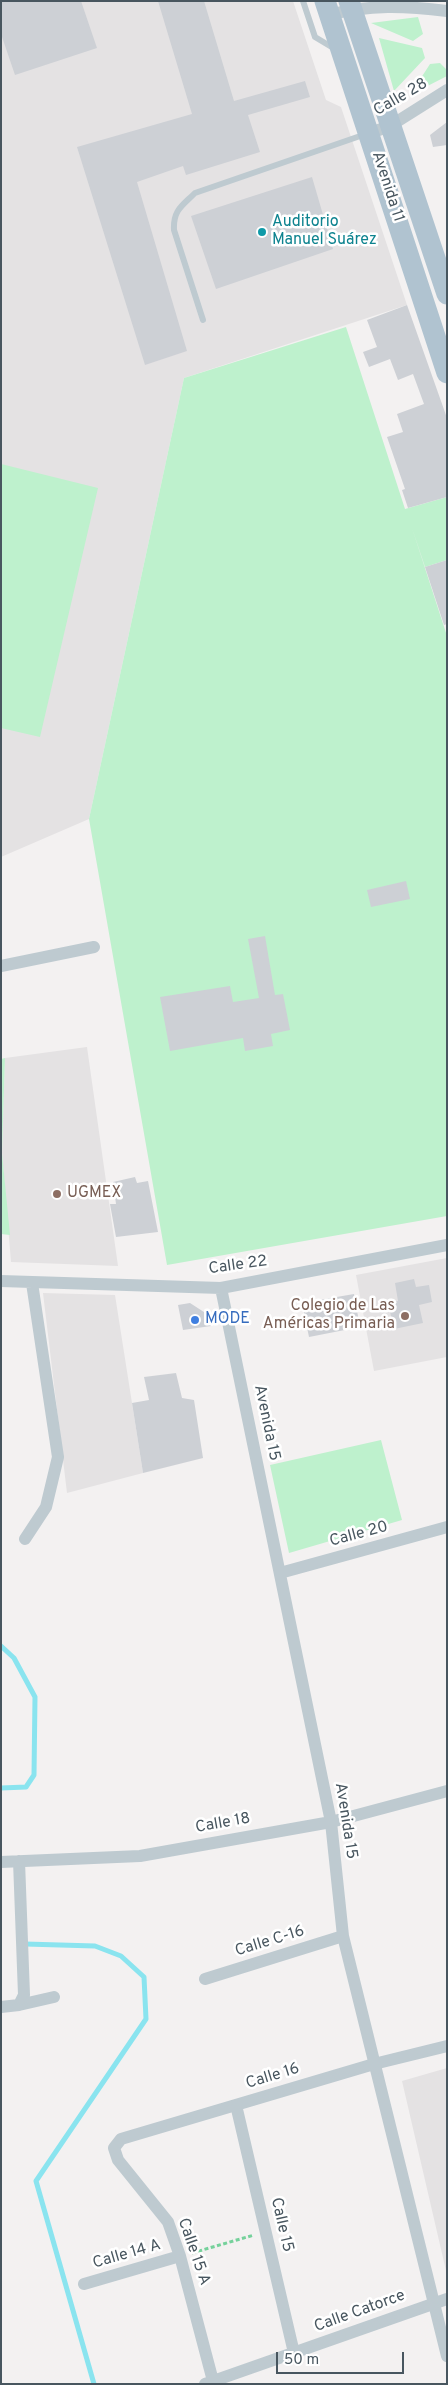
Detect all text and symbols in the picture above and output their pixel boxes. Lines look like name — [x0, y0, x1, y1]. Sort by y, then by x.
street label: Calle 28 — [371, 75, 431, 121]
street label: Avenida 11 — [367, 149, 407, 225]
place label: Auditorio Manuel Suárez — [272, 213, 377, 251]
marker: Auditorio Manuel Suárez — [256, 226, 268, 238]
place label: UGMEX — [67, 1184, 121, 1204]
marker: UGMEX — [51, 1188, 63, 1200]
street label: Calle 22 — [207, 1252, 269, 1280]
place label: Colegio de Las Américas Primaria — [263, 1297, 395, 1335]
place label: MODE — [205, 1310, 250, 1330]
marker: Colegio de Las Américas Primaria — [399, 1310, 411, 1322]
marker: MODE — [189, 1314, 201, 1326]
street label: Avenida 15 — [249, 1383, 283, 1463]
street label: Calle 20 — [328, 1518, 390, 1552]
street label: Avenida 15 — [329, 1781, 361, 1861]
street label: Calle 18 — [194, 1810, 252, 1838]
street label: Calle C-16 — [233, 1922, 307, 1962]
street label: Calle 16 — [244, 2060, 302, 2094]
street label: Calle 15 — [265, 2196, 297, 2254]
street label: Calle 15 A — [173, 2216, 213, 2288]
street label: Calle 14 A — [91, 2236, 163, 2274]
street label: Calle Catorce — [312, 2287, 408, 2337]
scale bar — [278, 2342, 406, 2374]
text: 50 m — [284, 2351, 319, 2370]

